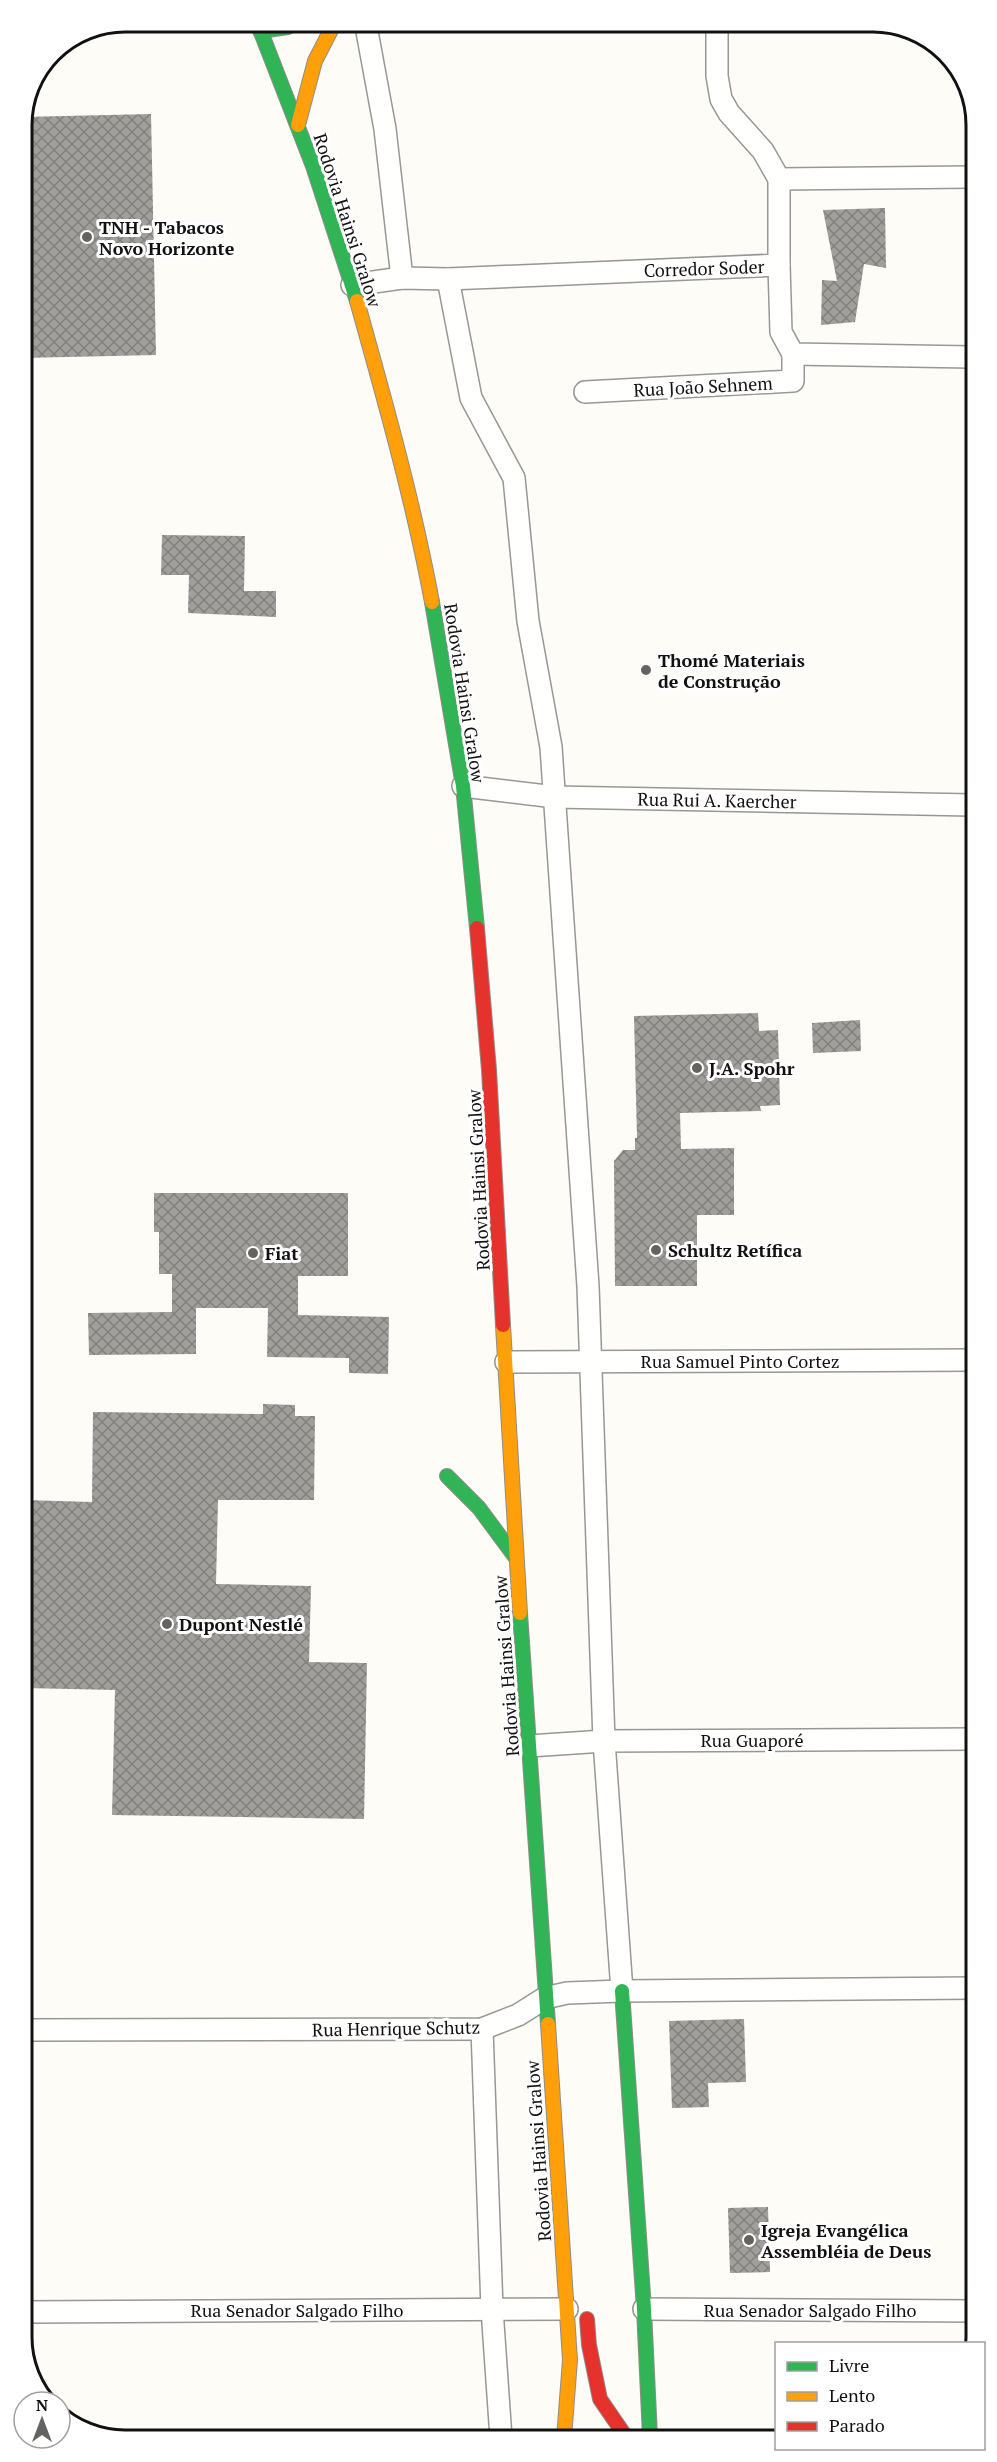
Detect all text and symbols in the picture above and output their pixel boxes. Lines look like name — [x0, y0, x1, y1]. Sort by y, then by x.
street label: Rodovia Hainsi Gralow — [309, 130, 388, 311]
place label: TNH - Tabacos Novo Horizonte — [99, 215, 235, 260]
marker: TNH - Tabacos Novo Horizonte — [80, 230, 94, 244]
street label: Corredor Soder — [643, 254, 765, 282]
street label: Rua João Sehnem — [633, 370, 774, 402]
street label: Rodovia Hainsi Gralow — [439, 602, 491, 785]
place label: Thomé Materiais de Construção — [658, 648, 805, 693]
marker: Thomé Materiais de Construção — [639, 663, 653, 677]
street label: Rua Rui A. Kaercher — [637, 787, 797, 813]
place label: J.A. Spohr — [709, 1056, 795, 1080]
marker: J.A. Spohr — [690, 1061, 704, 1075]
street label: Rodovia Hainsi Gralow — [461, 1088, 495, 1271]
place label: Schultz Retífica — [668, 1238, 802, 1262]
place label: Fiat — [265, 1241, 299, 1265]
marker: Schultz Retífica — [649, 1243, 663, 1257]
marker: Fiat — [246, 1246, 260, 1260]
street label: Rua Samuel Pinto Cortez — [641, 1349, 839, 1373]
street label: Rodovia Hainsi Gralow — [488, 1574, 524, 1757]
place label: Dupont Nestlé — [179, 1612, 303, 1636]
marker: Dupont Nestlé — [160, 1617, 174, 1631]
street label: Rua Guaporé — [700, 1728, 804, 1752]
street label: Rua Henrique Schutz — [312, 2015, 480, 2041]
street label: Rodovia Hainsi Gralow — [520, 2059, 556, 2242]
place label: Igreja Evangélica Assembléia de Deus — [761, 2218, 931, 2263]
marker: Igreja Evangélica Assembléia de Deus — [742, 2233, 756, 2247]
street label: Rua Senador Salgado Filho — [190, 2298, 404, 2322]
street label: Rua Senador Salgado Filho — [703, 2298, 917, 2322]
legend — [775, 2342, 985, 2450]
text: Livre — [829, 2353, 869, 2377]
text: Lento — [829, 2383, 875, 2407]
north arrow — [12, 2390, 72, 2450]
text: N — [36, 2394, 48, 2416]
text: Parado — [829, 2413, 885, 2437]

